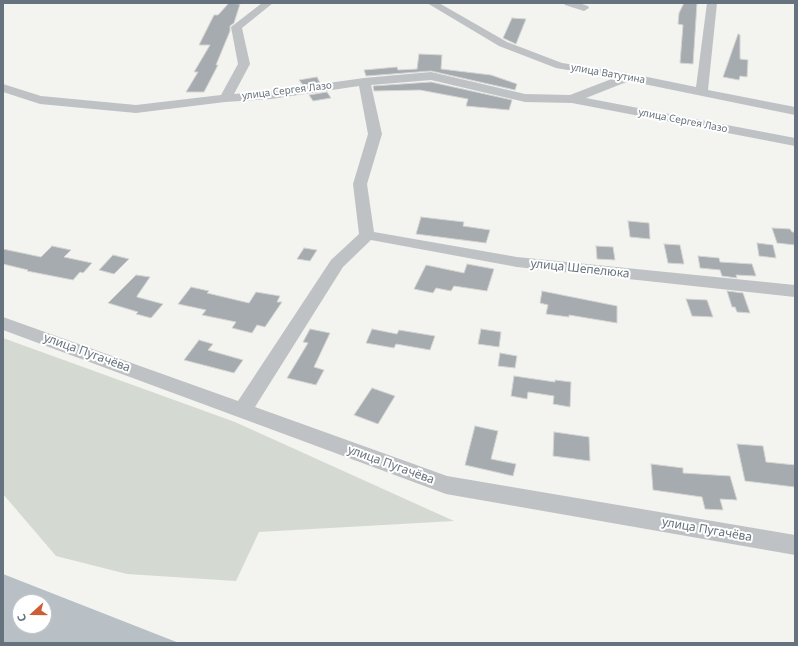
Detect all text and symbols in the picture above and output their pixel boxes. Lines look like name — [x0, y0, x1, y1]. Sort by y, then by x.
street label: улица Ватутина — [570, 62, 646, 86]
street label: улица Сергея Лазо — [241, 80, 333, 102]
street label: улица Сергея Лазо — [638, 106, 728, 136]
street label: улица Шепелюка — [530, 257, 630, 281]
street label: улица Пугачёва — [42, 331, 132, 375]
street label: улица Пугачёва — [346, 443, 436, 487]
street label: улица Пугачёва — [661, 515, 753, 545]
north arrow — [12, 594, 52, 634]
text: С — [13, 612, 30, 624]

